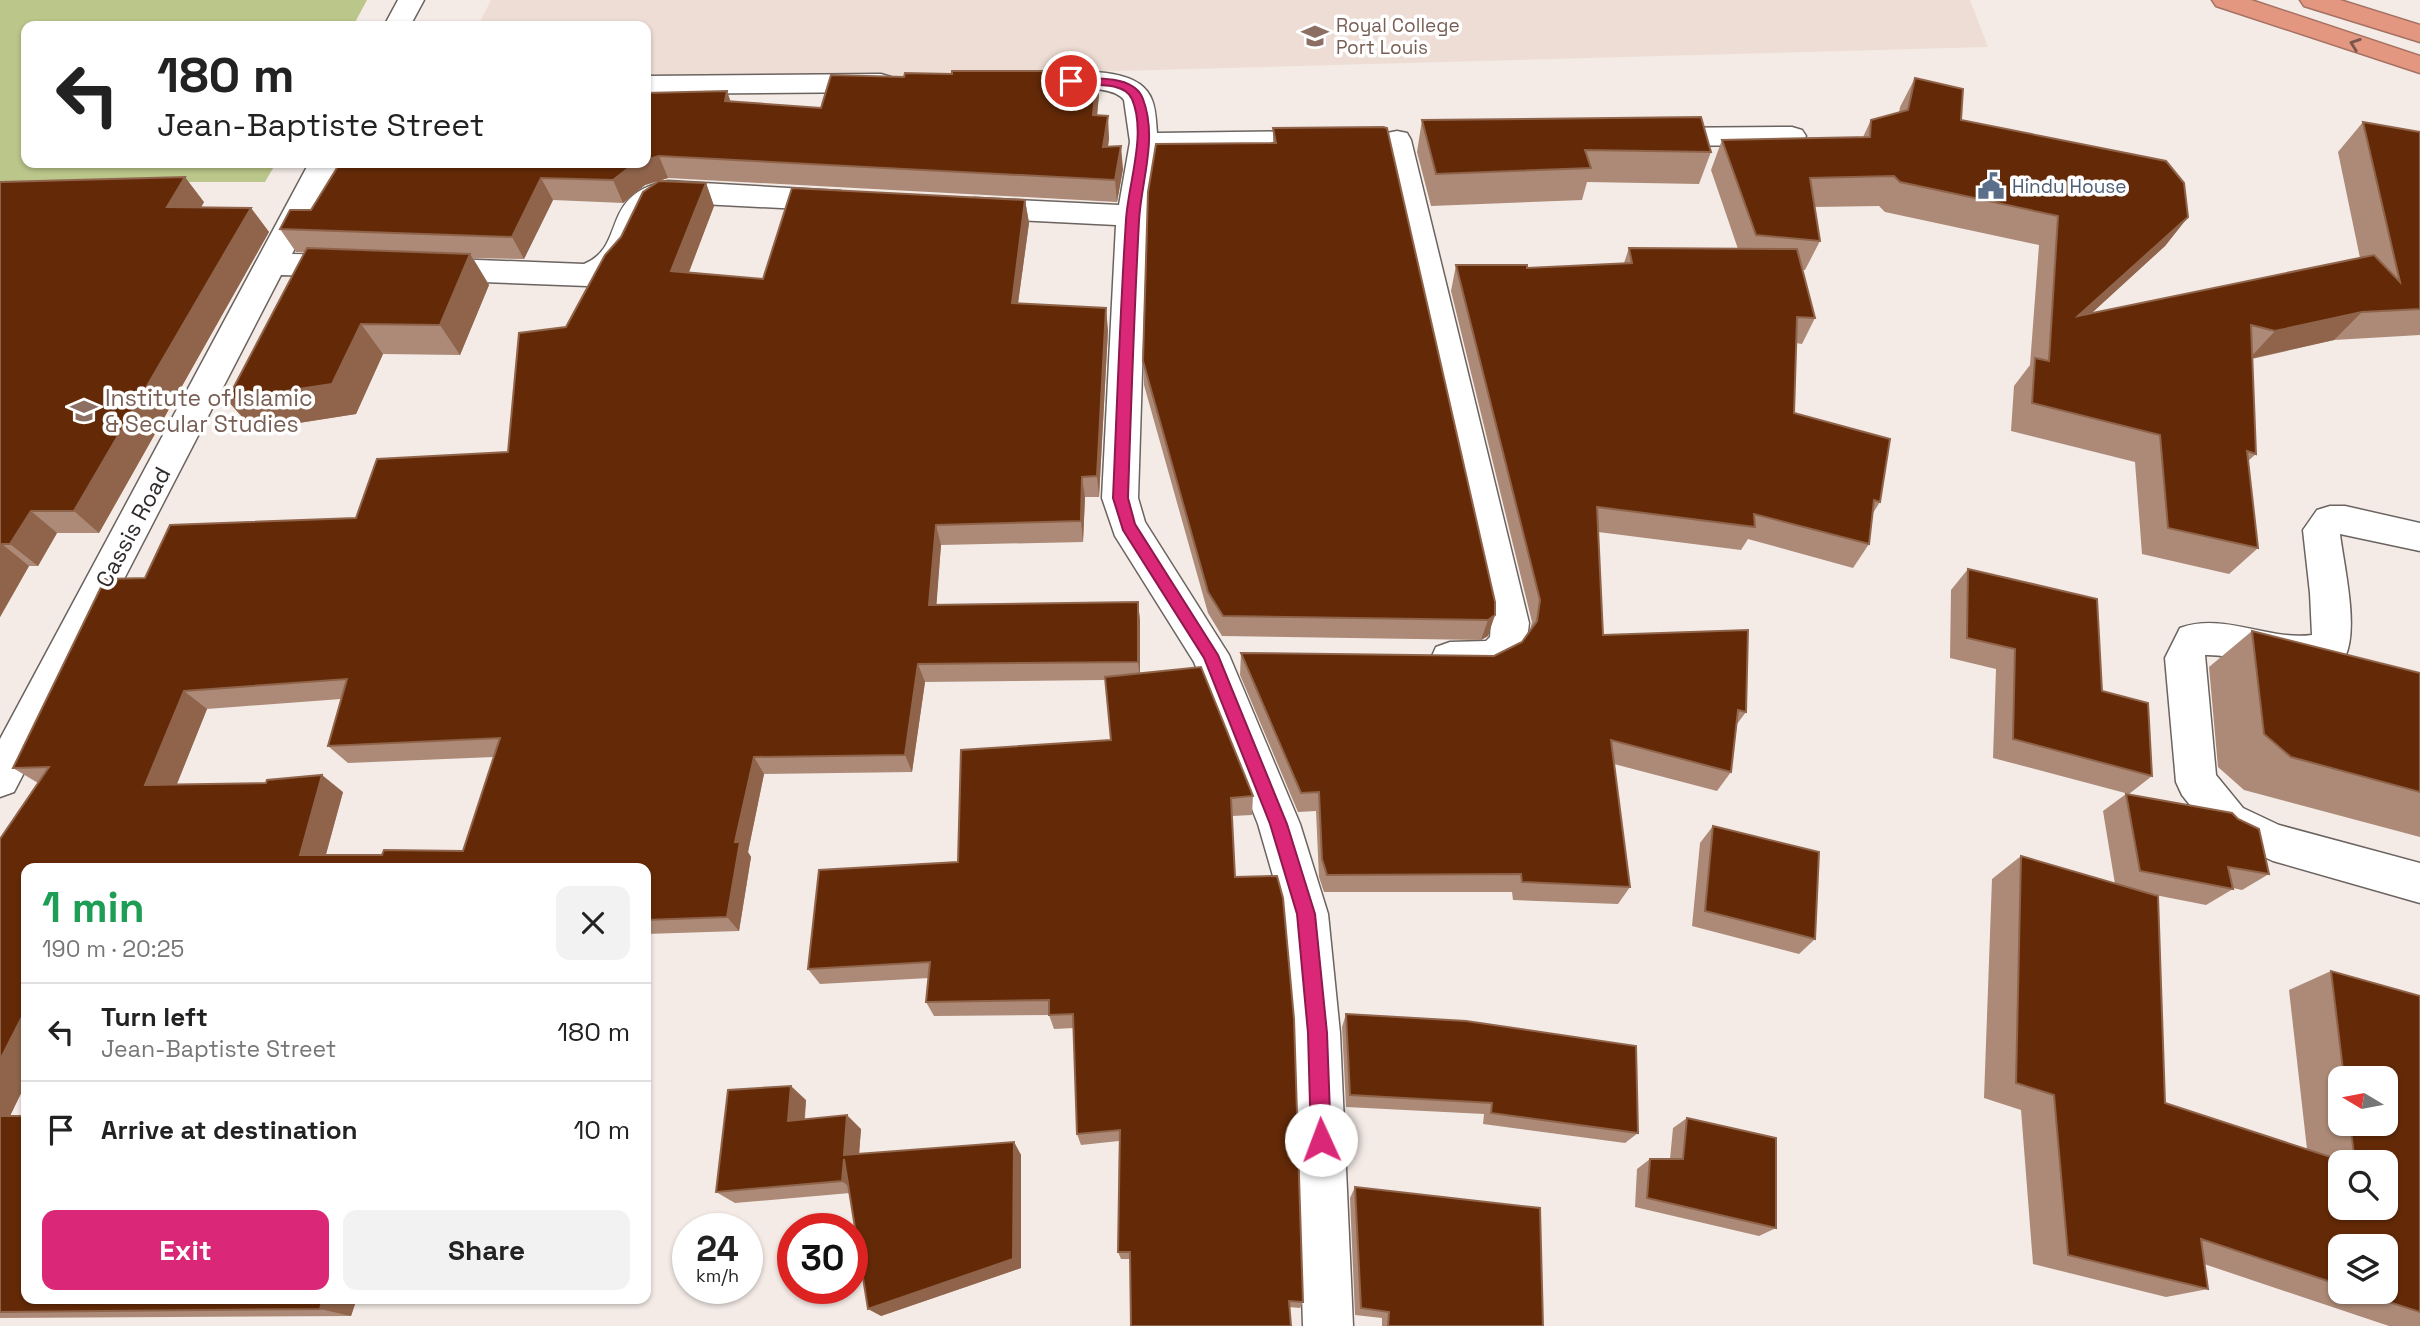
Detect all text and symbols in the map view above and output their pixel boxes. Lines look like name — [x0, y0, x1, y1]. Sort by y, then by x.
place label: Royal College Port Louis — [1336, 13, 1460, 60]
school or university icon: Royal College Port Louis — [1300, 21, 1330, 51]
one-way arrow — [2350, 38, 2362, 52]
text: 180 m — [157, 44, 295, 106]
icon: left — [42, 49, 133, 140]
pin — [1041, 51, 1101, 111]
icon: arrive — [1052, 62, 1090, 100]
text: Jean-Baptiste Street — [157, 105, 484, 145]
public building icon: Hindu House — [1976, 171, 2006, 201]
place label: Hindu House — [2012, 174, 2127, 199]
place label: Institute of Islamic & Secular Studies — [105, 383, 313, 439]
school or university icon: Institute of Islamic & Secular Studies — [69, 396, 99, 426]
street label: Cassis Road — [89, 462, 177, 592]
text: 1 min — [42, 881, 145, 934]
button: close — [556, 886, 630, 960]
text: 190 m · 20:25 — [42, 934, 184, 964]
text: Turn left — [101, 1000, 208, 1034]
icon: left — [42, 1013, 80, 1051]
text: 180 m — [557, 1015, 630, 1049]
text: Jean-Baptiste Street — [101, 1034, 336, 1064]
north arrow — [2328, 1066, 2398, 1136]
map controls — [2328, 1066, 2398, 1304]
position arrow — [1284, 1103, 1358, 1177]
icon: arrive — [42, 1111, 80, 1149]
text: Arrive at destination — [101, 1113, 358, 1147]
text: 10 m — [573, 1113, 630, 1147]
button: search — [2328, 1150, 2398, 1220]
button: Exit — [42, 1210, 329, 1290]
button: Share — [343, 1210, 630, 1290]
speed limit sign: 30 — [777, 1213, 868, 1304]
text: 24 — [696, 1227, 739, 1271]
button: layers — [2328, 1234, 2398, 1304]
text: km/h — [696, 1264, 739, 1287]

